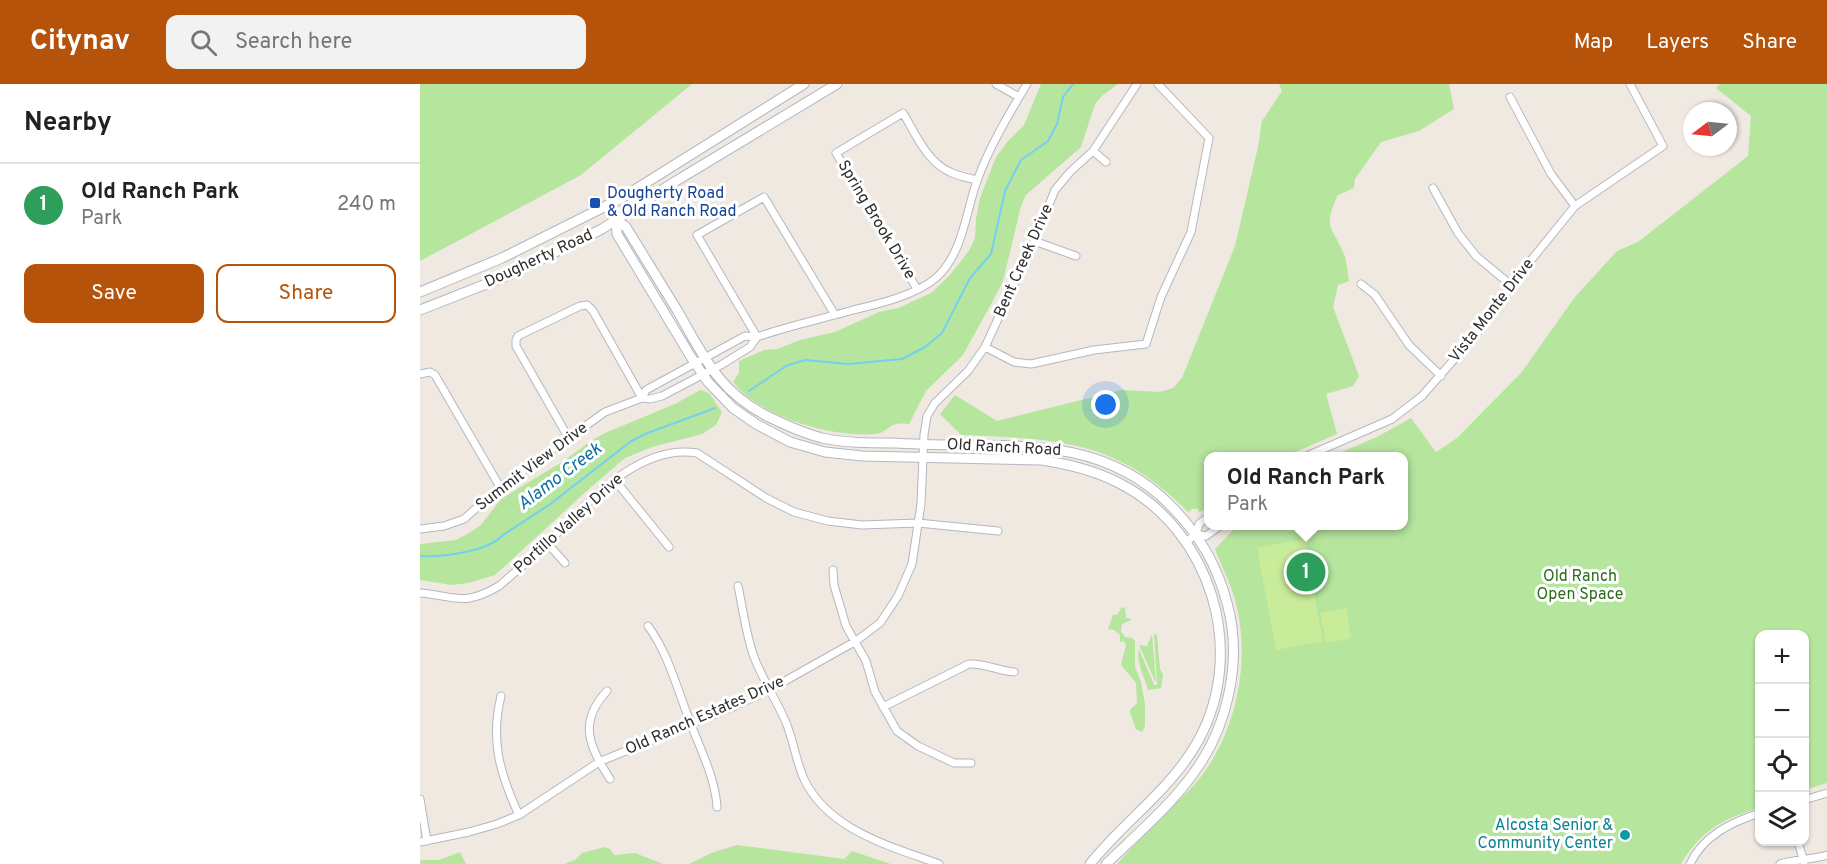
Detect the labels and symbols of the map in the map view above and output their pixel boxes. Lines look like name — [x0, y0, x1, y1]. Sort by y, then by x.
north arrow — [1683, 102, 1737, 156]
street label: Spring Brook Drive — [833, 157, 919, 283]
place label: Dougherty Road & Old Ranch Road — [607, 184, 736, 222]
marker: Dougherty Road & Old Ranch Road — [588, 196, 602, 210]
street label: Bent Creek Drive — [990, 201, 1058, 321]
street label: Dougherty Road — [482, 225, 596, 293]
street label: Vista Monte Drive — [1445, 255, 1539, 367]
your location — [1091, 390, 1120, 419]
street label: Summit View Drive — [472, 418, 592, 516]
street label: Old Ranch Road — [946, 435, 1062, 461]
water label: Alamo Creek — [513, 437, 607, 516]
street label: Portillo Valley Drive — [510, 470, 628, 578]
pin: 1 — [1286, 550, 1326, 594]
park label: Old Ranch Open Space — [1537, 567, 1623, 605]
street label: Old Ranch Estates Drive — [622, 672, 788, 760]
place label: Alcosta Senior & Community Center — [1477, 816, 1613, 854]
marker: Alcosta Senior & Community Center — [1618, 828, 1632, 842]

